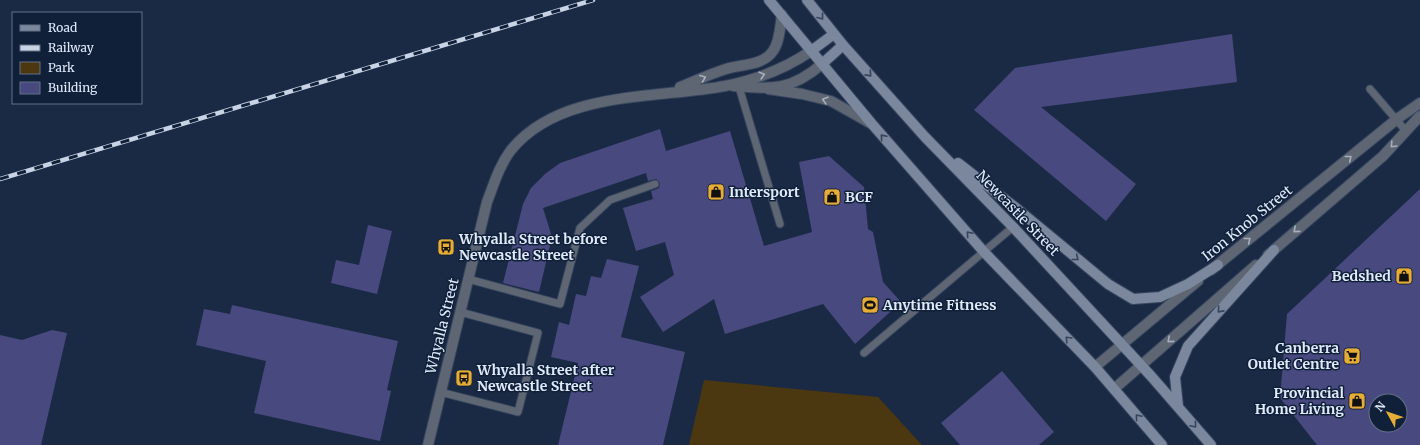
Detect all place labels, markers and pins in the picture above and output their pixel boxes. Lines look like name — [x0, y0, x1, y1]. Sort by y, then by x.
shop icon: Intersport — [706, 182, 726, 202]
place label: Intersport — [729, 183, 800, 201]
shop icon: BCF — [822, 187, 842, 207]
place label: BCF — [845, 188, 873, 206]
place label: Whyalla Street before Newcastle Street — [458, 230, 608, 264]
bus stop icon: Whyalla Street before Newcastle Street — [436, 237, 456, 257]
shop icon: Bedshed — [1394, 266, 1414, 286]
place label: Bedshed — [1332, 267, 1391, 285]
sports icon: Anytime Fitness — [860, 295, 880, 315]
place label: Anytime Fitness — [882, 296, 996, 314]
place label: Canberra Outlet Centre — [1248, 339, 1339, 373]
supermarket icon: Canberra Outlet Centre — [1342, 346, 1362, 366]
place label: Whyalla Street after Newcastle Street — [476, 361, 615, 395]
bus stop icon: Whyalla Street after Newcastle Street — [454, 368, 474, 388]
place label: Provincial Home Living — [1255, 384, 1344, 418]
shop icon: Provincial Home Living — [1347, 391, 1367, 411]

